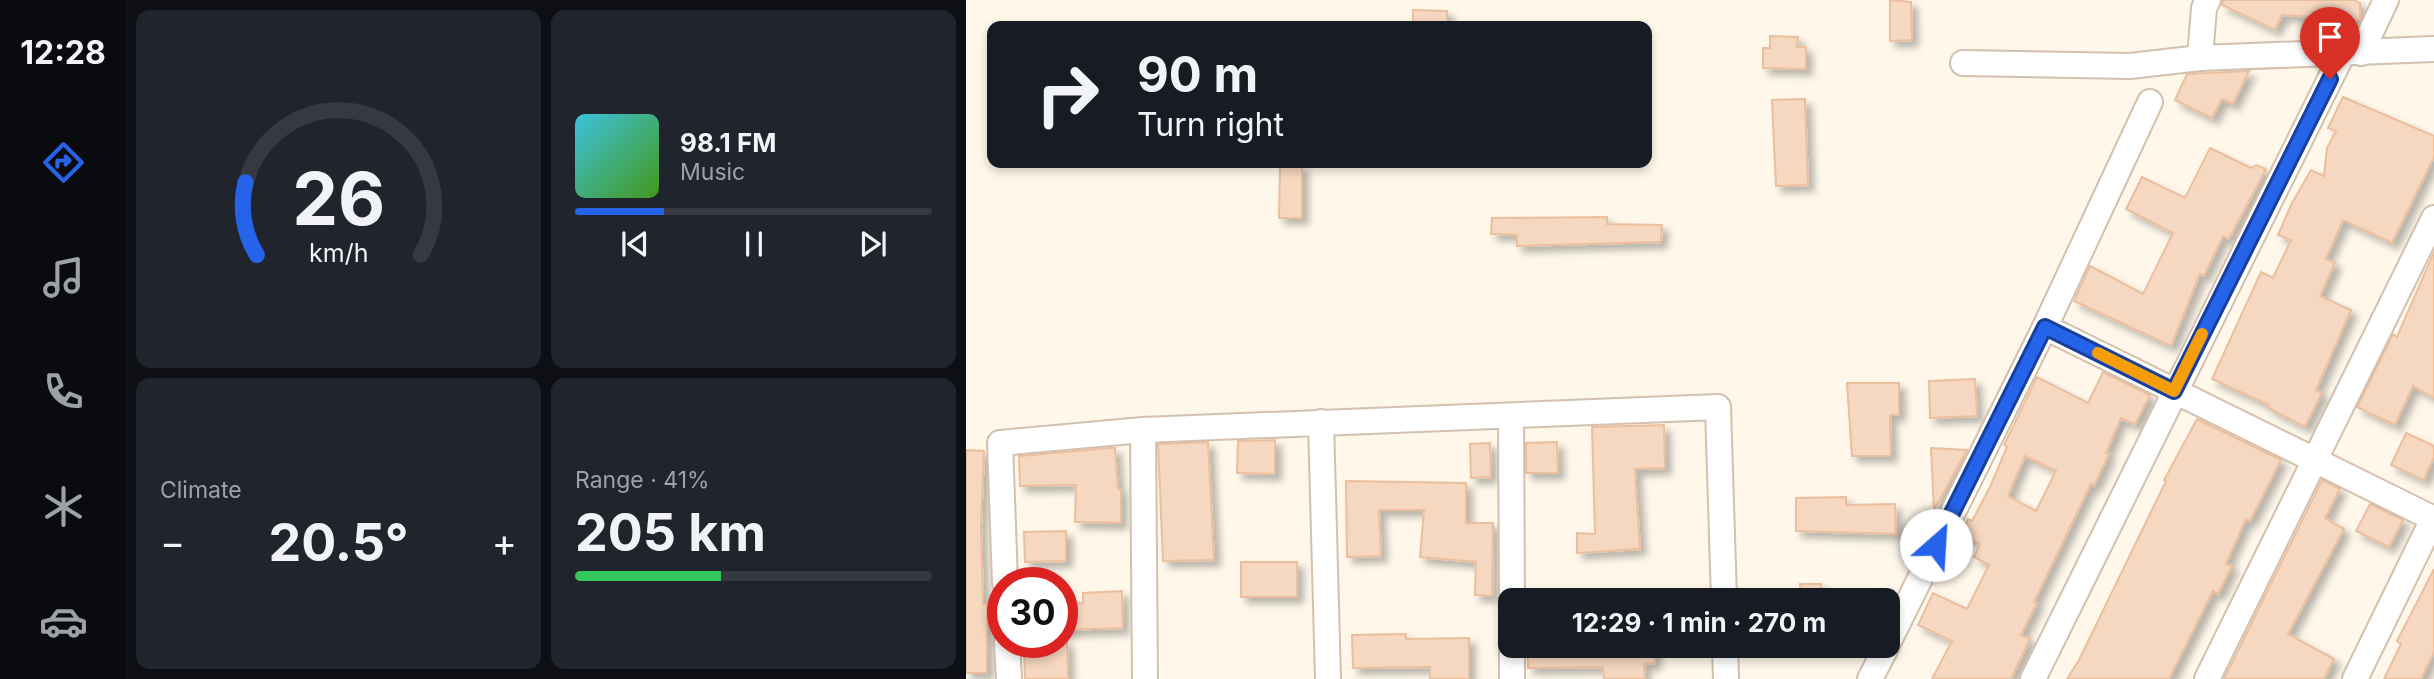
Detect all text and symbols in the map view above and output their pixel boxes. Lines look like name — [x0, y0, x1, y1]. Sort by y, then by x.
pin — [2300, 7, 2360, 79]
icon: arrive — [2311, 18, 2349, 56]
text: 12:28 — [20, 33, 106, 72]
text: 90 m — [1137, 45, 1258, 104]
icon: right — [1022, 49, 1113, 140]
text: Turn right — [1137, 105, 1284, 144]
text: 98.1 FM — [680, 127, 776, 158]
icon: directions — [39, 138, 88, 187]
text: 26 — [292, 154, 385, 243]
text: Music — [680, 158, 745, 186]
icon: previous — [616, 225, 654, 263]
icon: pause — [735, 225, 773, 263]
icon: next — [854, 225, 892, 263]
text: km/h — [309, 238, 368, 268]
icon: music — [39, 253, 88, 302]
icon: phone — [39, 367, 88, 416]
text: Range · 41% — [575, 466, 710, 494]
text: Climate — [160, 476, 242, 504]
icon: climate — [39, 482, 88, 531]
text: 205 km — [575, 501, 766, 564]
position arrow — [1899, 508, 1973, 582]
text: 20.5° — [268, 511, 409, 574]
text: − — [160, 519, 185, 565]
text: + — [492, 519, 517, 565]
speed limit sign: 30 — [987, 567, 1078, 658]
icon: car — [39, 597, 88, 646]
text: 12:29 · 1 min · 270 m — [1572, 607, 1826, 638]

